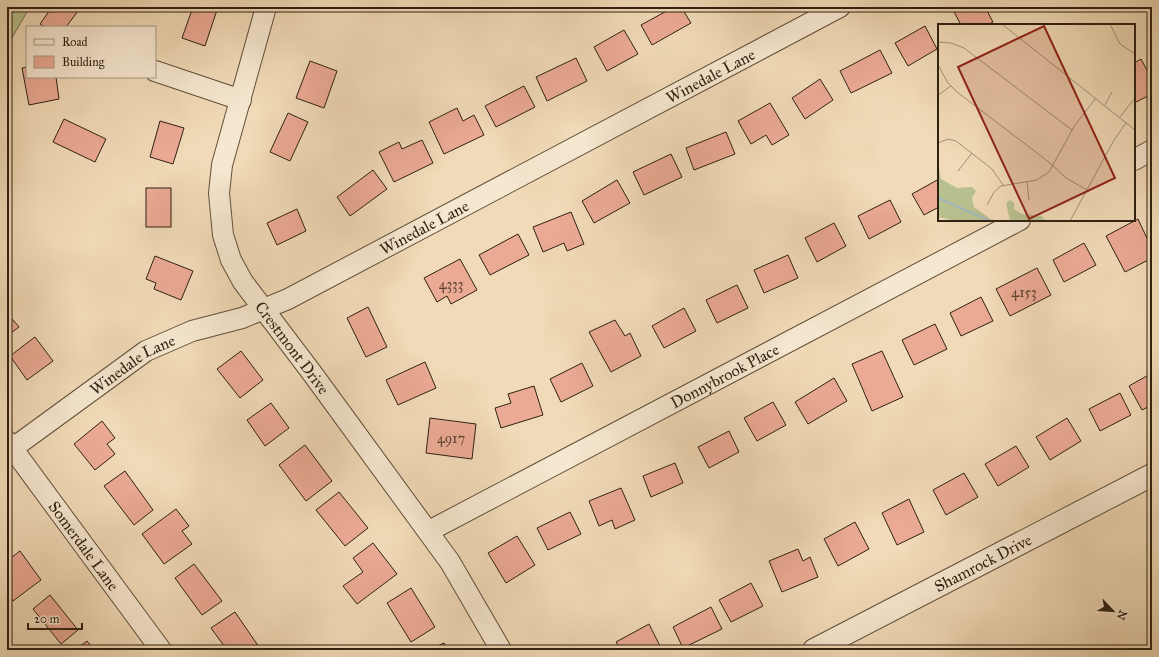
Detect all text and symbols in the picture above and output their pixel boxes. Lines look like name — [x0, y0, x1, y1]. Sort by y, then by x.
inset map — [938, 24, 1135, 221]
legend — [26, 26, 156, 78]
text: Road — [62, 35, 88, 49]
street label: Winedale Lane — [663, 44, 758, 107]
text: Building — [62, 55, 105, 70]
street label: Winedale Lane — [376, 196, 472, 258]
house number: 4333 — [439, 276, 463, 293]
house number: 4153 — [1011, 284, 1037, 301]
street label: Crestmont Drive — [252, 298, 334, 398]
street label: Winedale Lane — [86, 330, 178, 399]
street label: Donnybrook Place — [667, 339, 782, 412]
house number: 4917 — [437, 430, 465, 447]
street label: Somerdale Lane — [45, 497, 124, 594]
street label: Shamrock Drive — [931, 529, 1035, 596]
north arrow — [1093, 591, 1133, 631]
scale bar — [28, 605, 82, 631]
text: N — [1113, 608, 1129, 623]
text: 20 m — [34, 612, 60, 626]

